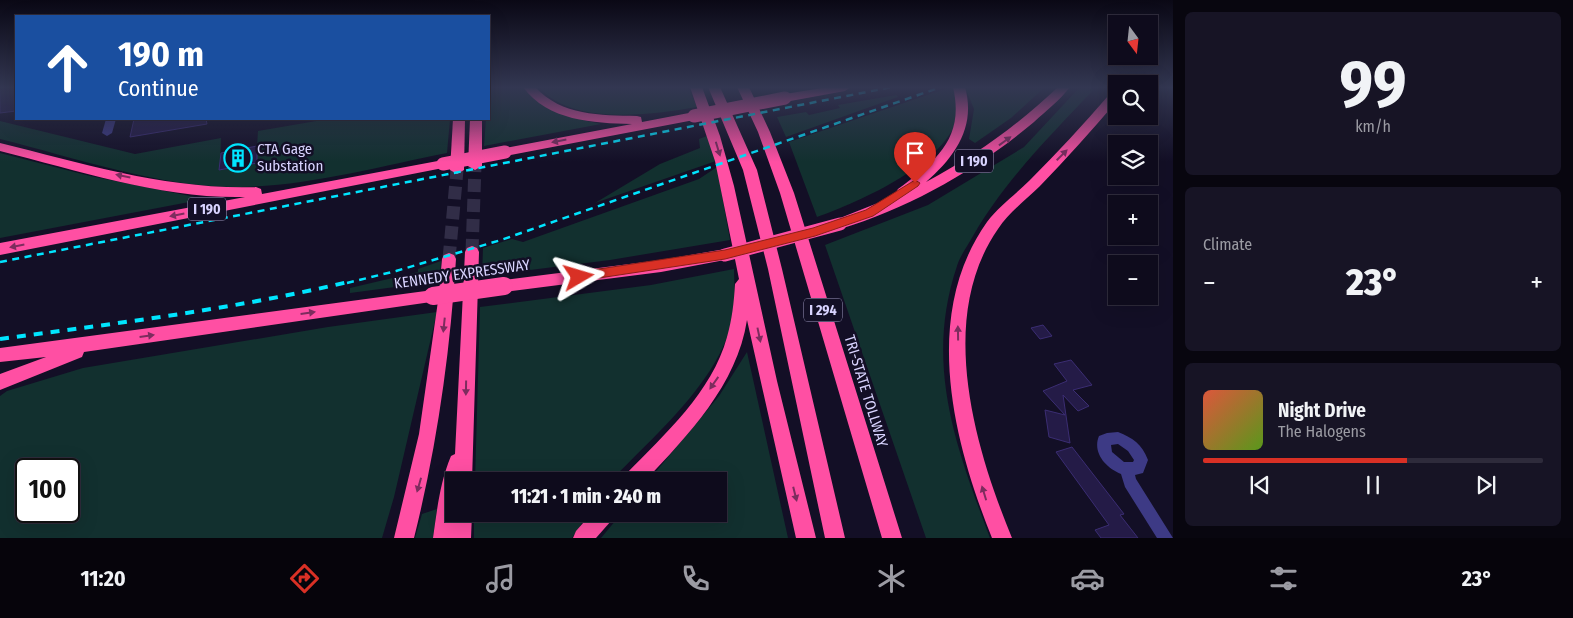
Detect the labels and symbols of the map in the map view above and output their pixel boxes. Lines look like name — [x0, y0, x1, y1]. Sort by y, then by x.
north arrow — [1108, 15, 1158, 65]
pin — [894, 132, 936, 183]
one-way arrow — [998, 136, 1012, 146]
one-way arrow — [550, 138, 566, 146]
place label: CTA Gage Substation — [257, 140, 323, 175]
one-way arrow — [715, 142, 723, 157]
building icon: CTA Gage Substation — [223, 143, 253, 173]
one-way arrow — [1056, 149, 1068, 161]
road number: I 190 — [955, 150, 993, 172]
one-way arrow — [115, 172, 131, 180]
road number: I 190 — [188, 198, 226, 220]
one-way arrow — [169, 211, 184, 219]
one-way arrow — [10, 242, 25, 250]
position arrow — [552, 250, 604, 302]
street label: KENNEDY EXPRESSWAY — [393, 255, 532, 292]
road number: I 294 — [804, 298, 842, 322]
one-way arrow — [300, 309, 316, 317]
one-way arrow — [440, 317, 448, 333]
one-way arrow — [954, 325, 962, 341]
one-way arrow — [755, 328, 763, 344]
one-way arrow — [139, 332, 155, 340]
street label: TRI-STATE TOLLWAY — [840, 333, 892, 450]
one-way arrow — [709, 377, 719, 390]
one-way arrow — [462, 380, 470, 396]
speed limit sign: 100 — [15, 458, 80, 523]
one-way arrow — [414, 478, 422, 493]
one-way arrow — [980, 485, 987, 500]
one-way arrow — [791, 486, 799, 501]

